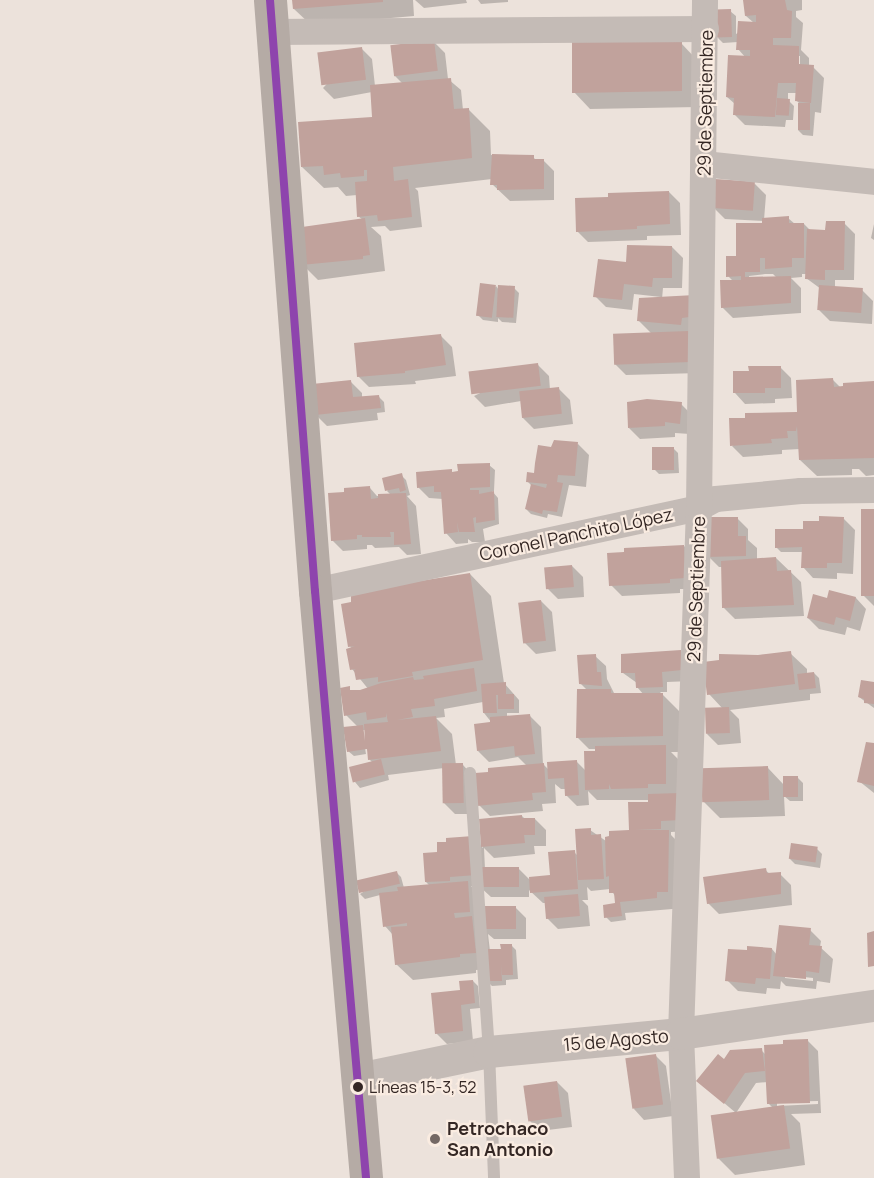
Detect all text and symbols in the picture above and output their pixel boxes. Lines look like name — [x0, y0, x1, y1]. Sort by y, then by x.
street label: 29 de Septiembre — [693, 30, 717, 176]
street label: Coronel Panchito López — [477, 503, 675, 565]
street label: 29 de Septiembre — [683, 516, 709, 662]
street label: 15 de Agosto — [563, 1025, 669, 1055]
place label: Líneas 15-3, 52 — [369, 1077, 476, 1097]
marker: Líneas 15-3, 52 — [352, 1081, 364, 1093]
place label: Petrochaco San Antonio — [447, 1118, 553, 1160]
marker: Petrochaco San Antonio — [428, 1132, 442, 1146]

